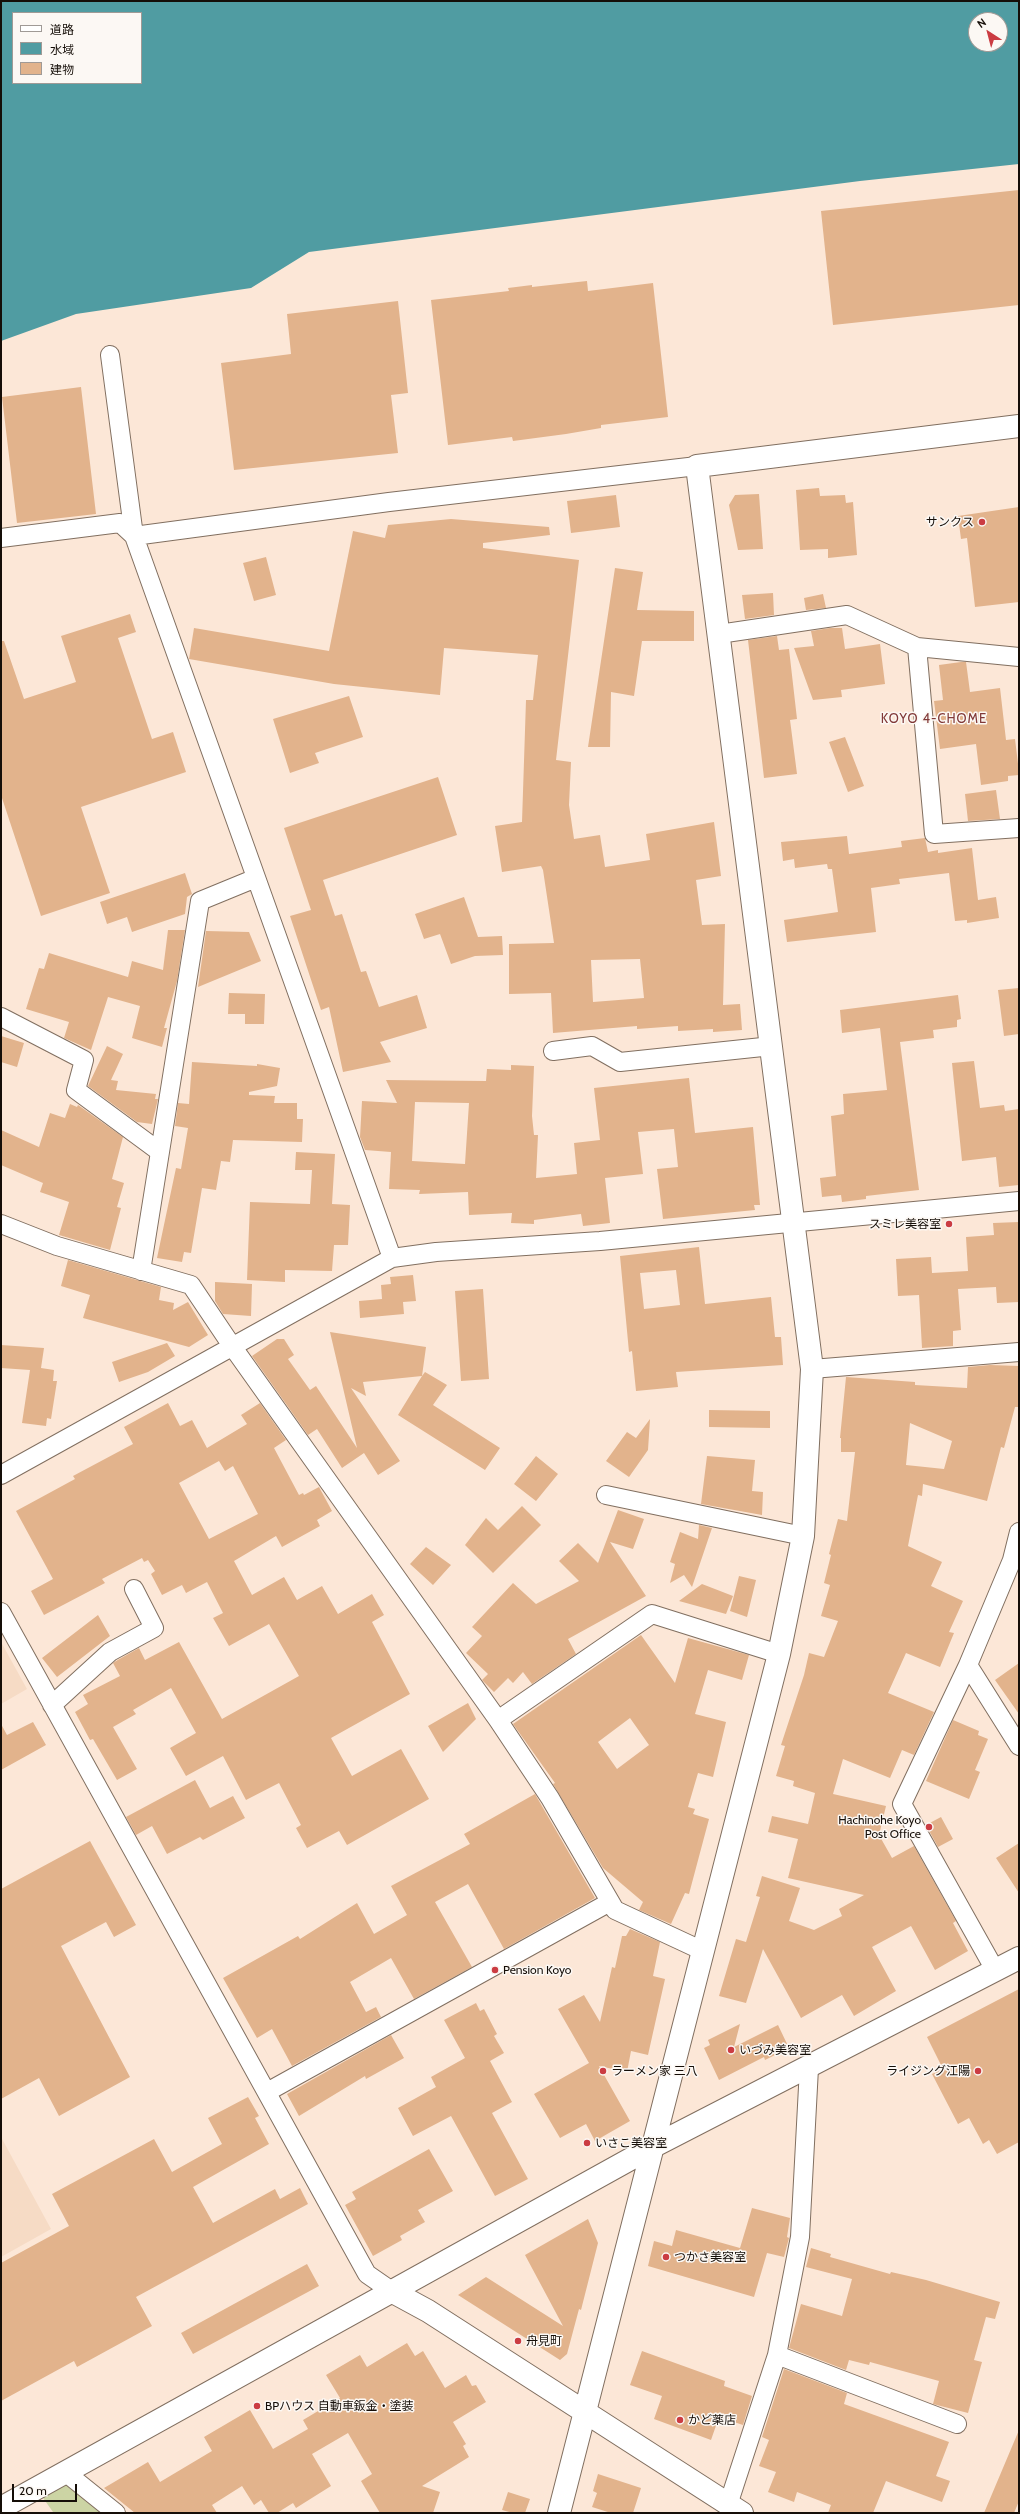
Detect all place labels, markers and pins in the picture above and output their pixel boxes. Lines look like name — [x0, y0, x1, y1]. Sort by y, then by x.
place label: サンクス — [926, 515, 974, 529]
marker: サンクス — [977, 517, 987, 527]
place label: スミレ美容室 — [869, 1217, 941, 1231]
marker: スミレ美容室 — [944, 1219, 954, 1229]
place label: Hachinohe Koyo Post Office — [838, 1813, 921, 1841]
marker: Hachinohe Koyo Post Office — [924, 1822, 934, 1832]
place label: Pension Koyo — [503, 1963, 571, 1977]
marker: Pension Koyo — [490, 1965, 500, 1975]
place label: いづみ美容室 — [739, 2043, 811, 2057]
marker: いづみ美容室 — [726, 2045, 736, 2055]
place label: ラーメン家 三八 — [611, 2064, 698, 2078]
place label: ライジング江陽 — [886, 2064, 970, 2078]
marker: ラーメン家 三八 — [598, 2066, 608, 2076]
marker: ライジング江陽 — [973, 2066, 983, 2076]
place label: いさこ美容室 — [595, 2136, 667, 2150]
marker: いさこ美容室 — [582, 2138, 592, 2148]
place label: つかさ美容室 — [674, 2250, 746, 2264]
marker: つかさ美容室 — [661, 2252, 671, 2262]
place label: 舟見町 — [526, 2334, 562, 2348]
marker: 舟見町 — [513, 2336, 523, 2346]
place label: BPハウス 自動車鈑金・塗装 — [265, 2399, 414, 2413]
marker: BPハウス 自動車鈑金・塗装 — [252, 2401, 262, 2411]
place label: かど薬店 — [688, 2413, 736, 2427]
marker: かど薬店 — [675, 2415, 685, 2425]

